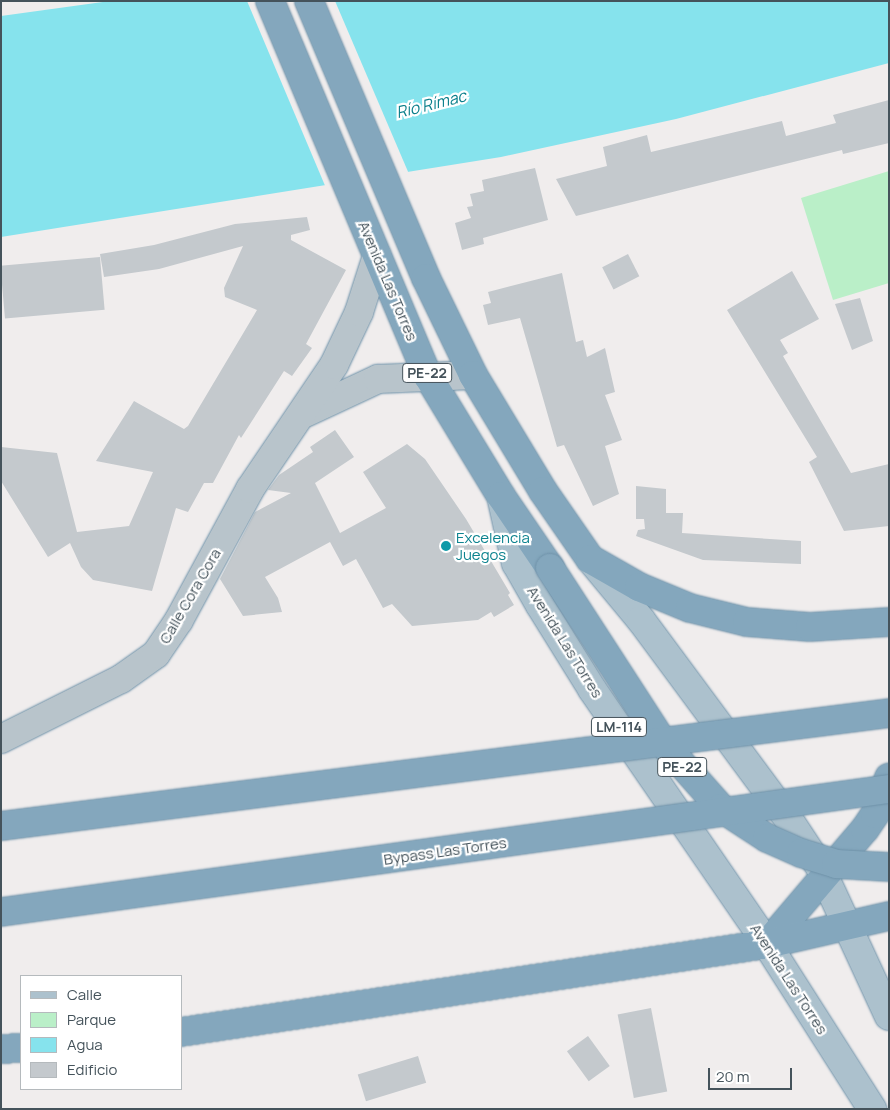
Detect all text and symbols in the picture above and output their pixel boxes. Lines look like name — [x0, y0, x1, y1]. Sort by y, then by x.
water label: Río Rímac — [394, 86, 468, 122]
street label: Avenida Las Torres — [355, 218, 421, 344]
road number: PE-22 — [402, 362, 452, 384]
place label: Excelencia Juegos — [456, 528, 530, 563]
marker: Excelencia Juegos — [440, 540, 452, 552]
street label: Calle Cora Cora — [155, 545, 225, 647]
street label: Avenida Las Torres — [523, 583, 607, 701]
road number: LM-114 — [590, 716, 648, 739]
road number: PE-22 — [657, 756, 707, 779]
street label: Bypass Las Torres — [382, 833, 508, 869]
street label: Avenida Las Torres — [747, 920, 831, 1038]
legend — [20, 975, 182, 1090]
text: Calle — [67, 984, 102, 1005]
text: Parque — [67, 1009, 116, 1030]
text: Agua — [67, 1034, 103, 1055]
scale bar — [710, 1058, 794, 1090]
text: Edificio — [67, 1059, 117, 1080]
text: 20 m — [716, 1066, 749, 1087]

